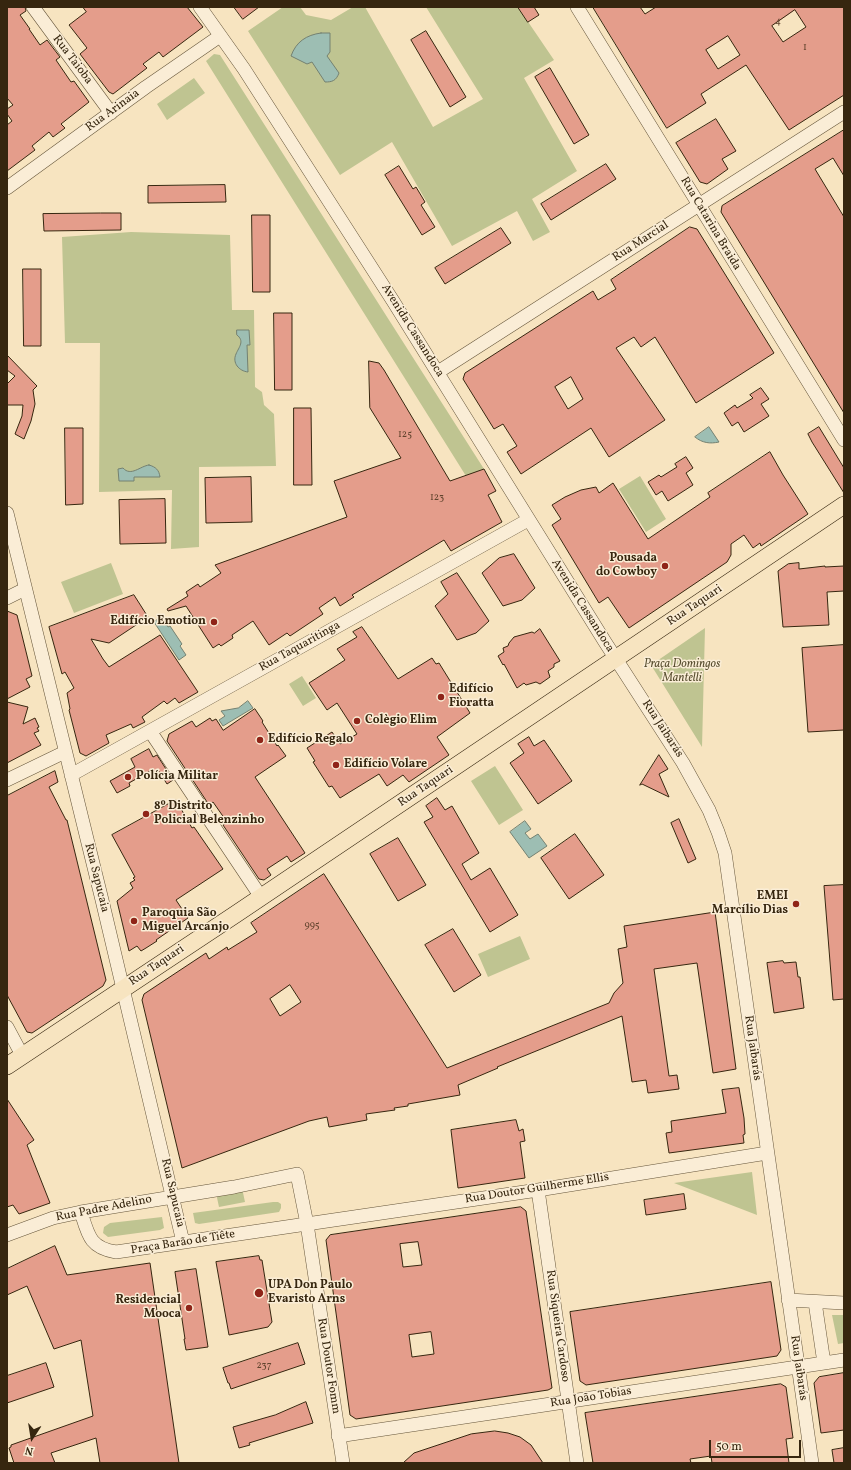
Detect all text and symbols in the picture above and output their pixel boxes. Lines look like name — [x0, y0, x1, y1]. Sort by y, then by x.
house number: 4 — [775, 16, 781, 28]
street label: Rua Taioba — [49, 32, 95, 88]
house number: 1 — [803, 42, 807, 54]
street label: Rua Arinaia — [83, 87, 143, 135]
street label: Rua Catarina Braida — [676, 175, 744, 273]
street label: Rua Marcial — [610, 219, 672, 265]
street label: Avenida Cassandoca — [377, 282, 447, 380]
house number: 125 — [398, 429, 412, 441]
house number: 123 — [430, 492, 444, 504]
place label: Pousada do Cowboy — [596, 552, 657, 580]
street label: Avenida Cassandoca — [547, 557, 617, 655]
marker: Pousada do Cowboy — [660, 561, 670, 571]
street label: Rua Taquari — [665, 582, 725, 630]
place label: Edifício Emotion — [110, 615, 206, 629]
marker: Edifício Emotion — [209, 617, 219, 627]
street label: Rua Taquaritinga — [257, 619, 343, 675]
park label: Praça Domingos Mantelli — [644, 658, 720, 686]
place label: Edifício Fioratta — [449, 683, 494, 711]
marker: Edifício Fioratta — [436, 692, 446, 702]
street label: Rua Jaibarás — [638, 698, 686, 760]
place label: Colègio Elim — [365, 714, 437, 728]
marker: Colègio Elim — [352, 716, 362, 726]
place label: Edifício Regalo — [268, 733, 353, 747]
marker: Edifício Regalo — [255, 735, 265, 745]
place label: Edifício Volare — [344, 758, 427, 772]
marker: Edifício Volare — [331, 760, 341, 770]
street label: Rua Taquari — [396, 763, 456, 811]
place label: Polícia Militar — [136, 770, 218, 784]
marker: Polícia Militar — [123, 772, 133, 782]
place label: 8º Distrito Policial Belenzinho — [154, 800, 264, 828]
marker: 8º Distrito Policial Belenzinho — [141, 809, 151, 819]
street label: Rua Sapucaia — [80, 842, 112, 914]
place label: EMEI Marcílio Dias — [712, 890, 788, 918]
marker: EMEI Marcílio Dias — [791, 899, 801, 909]
place label: Paroquia São Miguel Arcanjo — [142, 907, 229, 935]
marker: Paroquia São Miguel Arcanjo — [129, 916, 139, 926]
house number: 995 — [304, 920, 320, 932]
street label: Rua Taquari — [127, 942, 187, 990]
street label: Rua Jaibarás — [740, 1015, 764, 1081]
street label: Rua Sapucaia — [157, 1157, 187, 1229]
street label: Rua Doutor Guilherme Ellis — [464, 1170, 610, 1208]
street label: Rua Padre Adelino — [55, 1193, 153, 1225]
street label: Praça Barão de Tiête — [130, 1228, 236, 1258]
street label: Rua Siqueira Cardoso — [542, 1269, 572, 1383]
place label: UPA Don Paulo Evaristo Arns — [268, 1279, 352, 1307]
marker: UPA Don Paulo Evaristo Arns — [253, 1287, 265, 1299]
place label: Residencial Mooca — [116, 1294, 181, 1322]
marker: Residencial Mooca — [184, 1303, 194, 1313]
street label: Rua Doutor Fomm — [313, 1317, 343, 1415]
street label: Rua Jaibarás — [786, 1335, 810, 1401]
house number: 237 — [256, 1360, 272, 1372]
street label: Rua João Tobias — [549, 1384, 633, 1412]
north arrow — [12, 1418, 52, 1458]
scale bar — [711, 1432, 803, 1458]
text: 50 m — [716, 1439, 742, 1455]
text: N — [24, 1442, 35, 1458]

